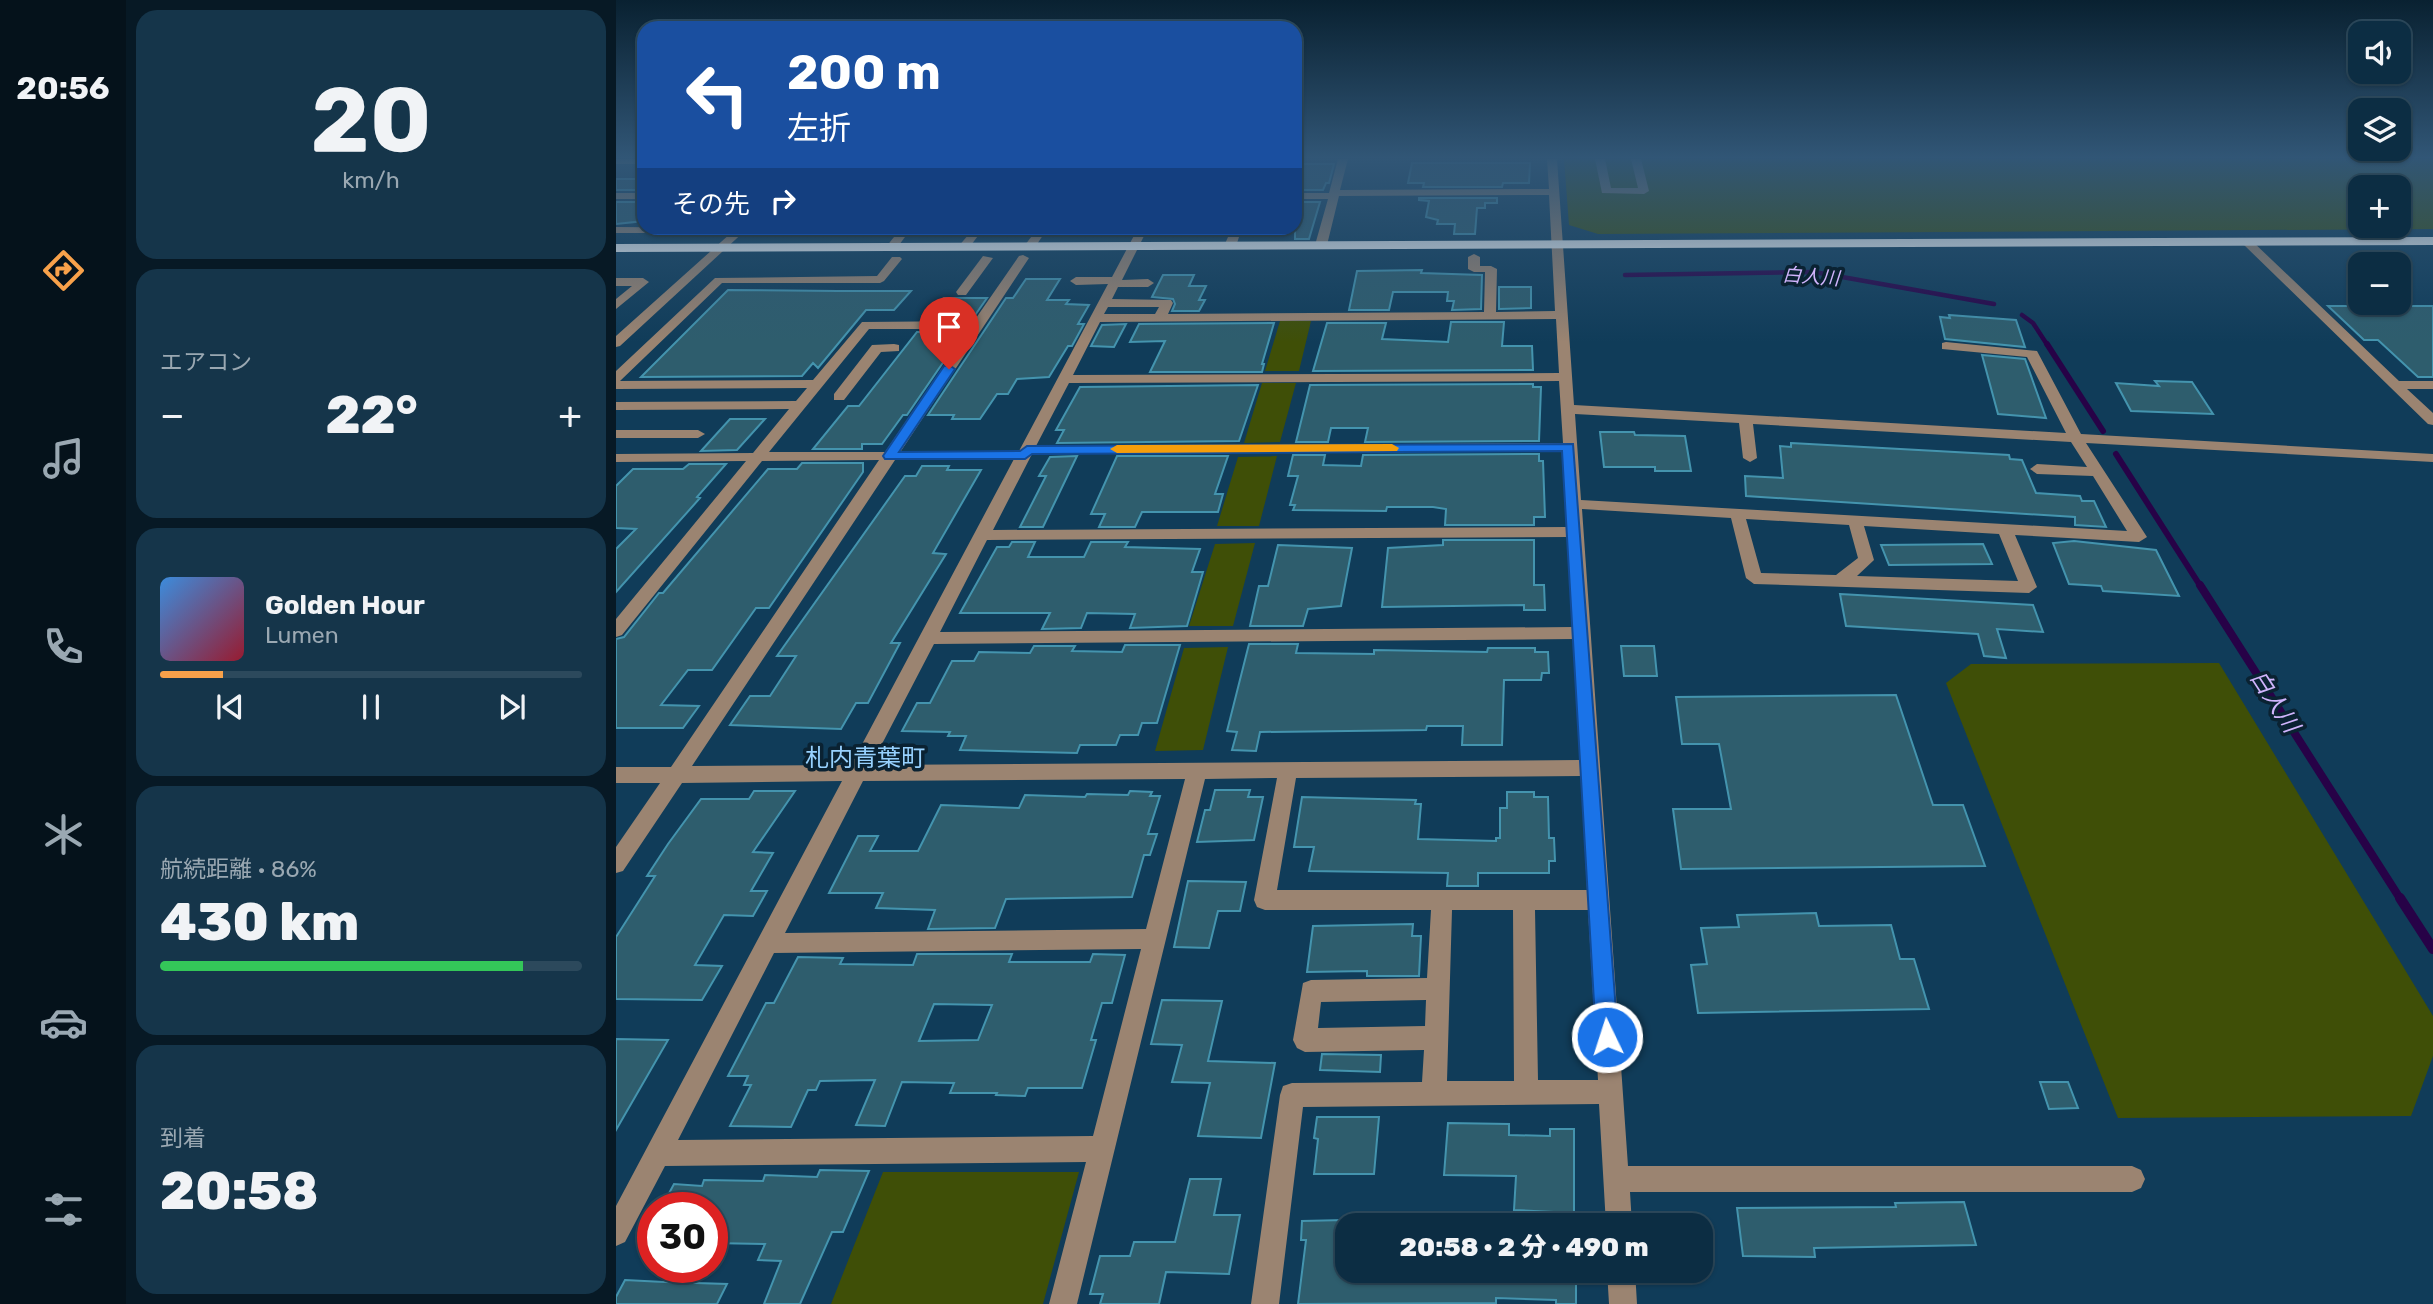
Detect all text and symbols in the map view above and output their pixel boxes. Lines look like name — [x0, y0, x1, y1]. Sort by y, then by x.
map controls — [2348, 21, 2411, 315]
button: sound — [2348, 21, 2411, 84]
text: 200 m — [787, 43, 941, 101]
icon: left — [672, 49, 763, 140]
text: 20 — [310, 66, 432, 174]
text: 20:56 — [16, 69, 110, 107]
button: layers — [2348, 98, 2411, 161]
text: 左折 — [787, 109, 851, 147]
text: km/h — [342, 166, 400, 194]
button: + — [2348, 175, 2411, 238]
icon: right — [764, 182, 802, 220]
text: その先 — [672, 189, 750, 220]
icon: directions — [39, 246, 88, 295]
button: − — [2348, 252, 2411, 315]
water label: 白人川 — [1782, 263, 1842, 290]
pin — [919, 297, 979, 369]
icon: arrive — [930, 308, 968, 346]
text: エアコン — [160, 348, 252, 376]
text: 22° — [325, 384, 418, 446]
text: − — [160, 392, 185, 438]
text: + — [558, 392, 582, 438]
icon: music — [39, 434, 88, 483]
text: Golden Hour — [265, 590, 425, 621]
text: Lumen — [265, 621, 339, 649]
icon: phone — [39, 622, 88, 671]
water label: 白人川 — [2244, 664, 2307, 740]
icon: previous — [211, 688, 249, 726]
icon: pause — [352, 688, 390, 726]
icon: next — [493, 688, 531, 726]
district label: 札内青葉町 — [805, 744, 925, 772]
icon: climate — [39, 810, 88, 859]
text: 航続距離 · 86% — [160, 855, 317, 883]
text: 430 km — [160, 891, 359, 953]
icon: car — [39, 998, 88, 1047]
position arrow — [1570, 1000, 1644, 1074]
text: 到着 — [160, 1124, 206, 1152]
text: 20:58 — [160, 1160, 318, 1222]
icon: filters — [39, 1185, 88, 1234]
speed limit sign: 30 — [637, 1192, 728, 1283]
text: 20:58 · 2 分 · 490 m — [1399, 1232, 1649, 1263]

